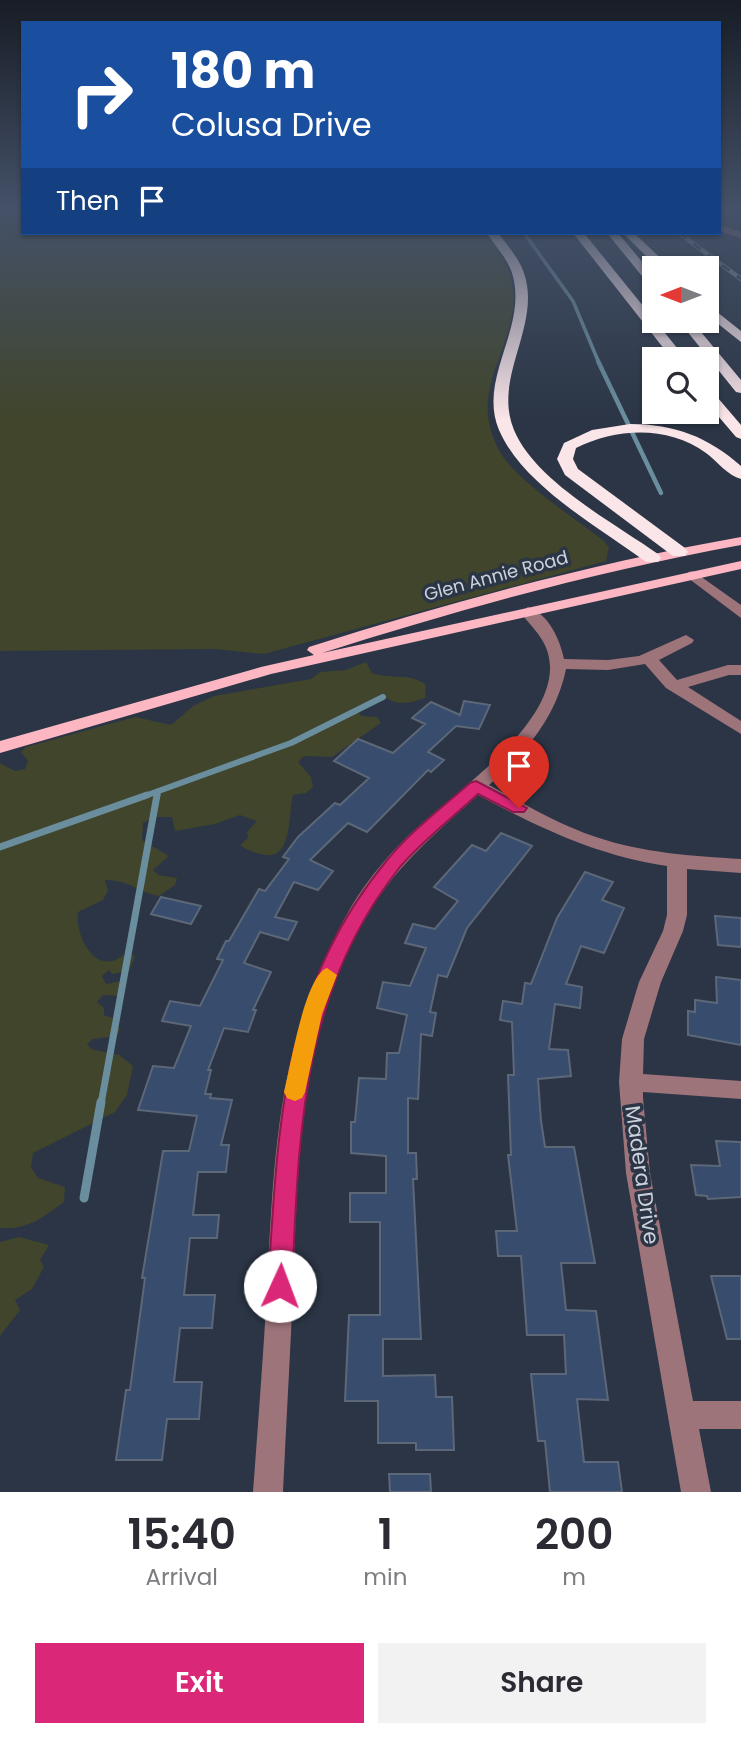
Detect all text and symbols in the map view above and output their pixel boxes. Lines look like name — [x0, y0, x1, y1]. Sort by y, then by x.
text: 180 m — [171, 37, 315, 105]
icon: right — [56, 49, 147, 140]
text: Colusa Drive — [171, 102, 372, 147]
icon: arrive — [133, 182, 171, 220]
text: Then — [56, 183, 119, 219]
north arrow — [642, 256, 719, 332]
map controls — [642, 256, 719, 424]
button: search — [642, 347, 719, 424]
street label: Glen Annie Road — [421, 544, 571, 607]
pin — [489, 736, 549, 808]
icon: arrive — [500, 747, 538, 785]
street label: Madera Drive — [618, 1104, 667, 1246]
position arrow — [243, 1249, 317, 1323]
text: 15:40 — [128, 1505, 236, 1564]
text: 1 — [378, 1505, 393, 1564]
text: 200 — [535, 1505, 613, 1564]
text: Arrival — [145, 1561, 218, 1593]
text: min — [363, 1561, 407, 1593]
text: m — [562, 1561, 586, 1593]
button: Exit — [35, 1643, 364, 1723]
button: Share — [378, 1643, 706, 1723]

